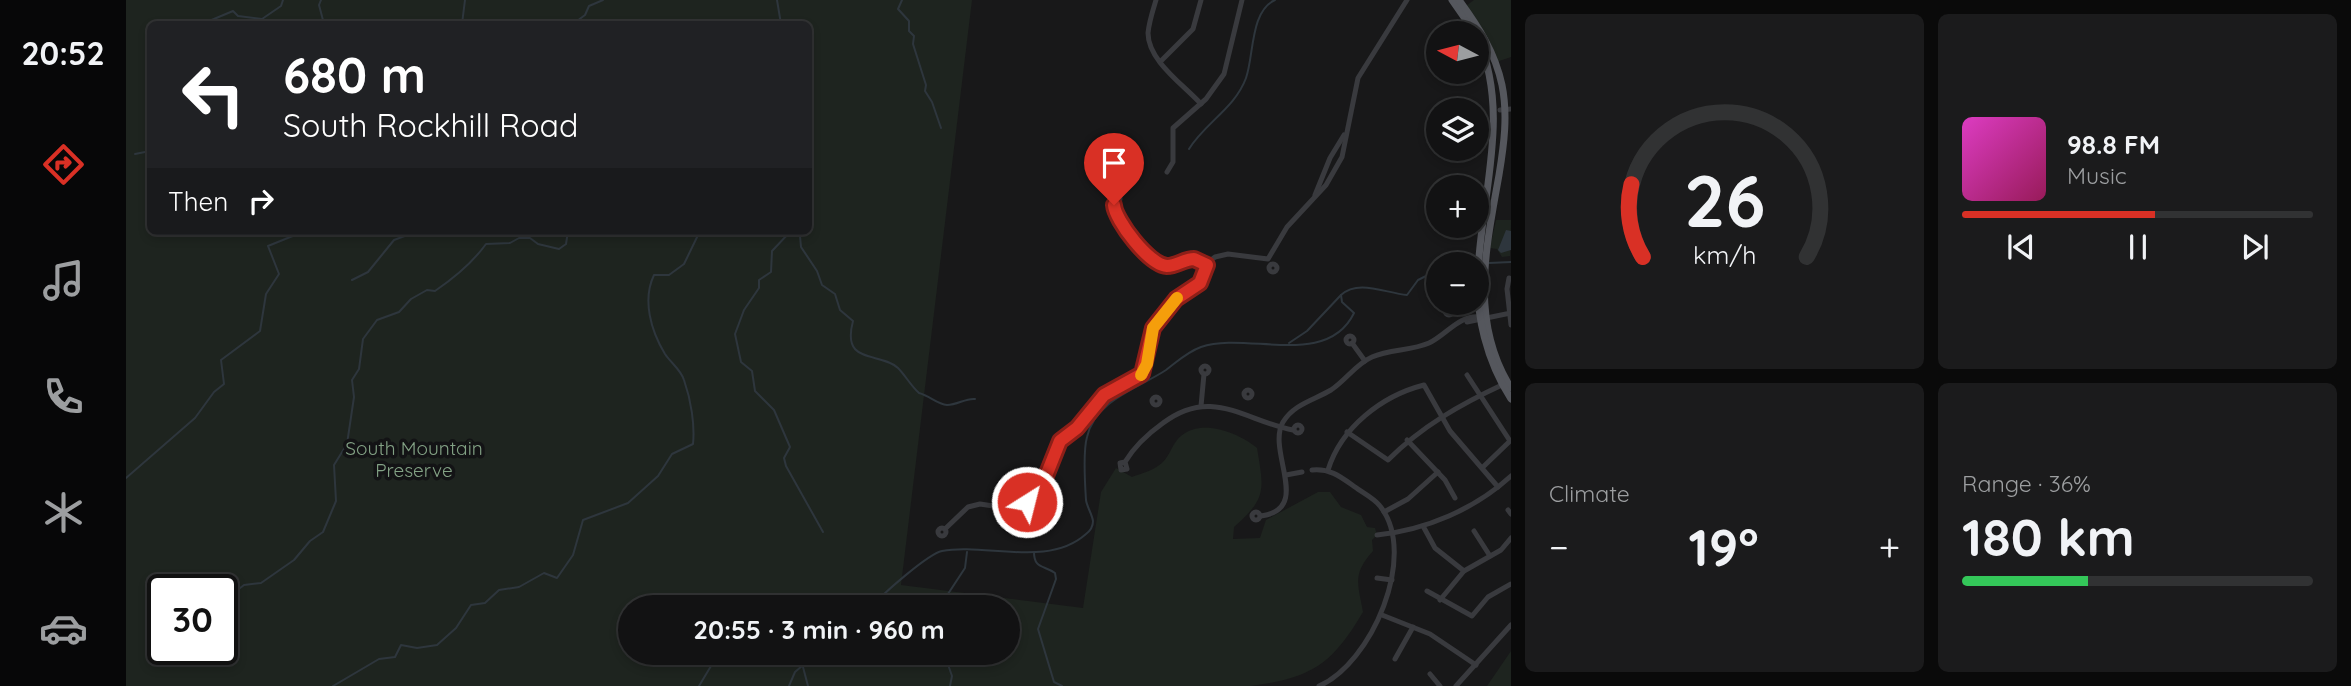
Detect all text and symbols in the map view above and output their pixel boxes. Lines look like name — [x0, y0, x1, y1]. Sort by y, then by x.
north arrow — [1426, 21, 1489, 84]
map controls — [1426, 21, 1489, 315]
text: 20:52 — [21, 33, 105, 73]
text: 680 m — [283, 44, 426, 105]
icon: left — [168, 49, 259, 140]
button: layers — [1426, 98, 1489, 161]
text: South Rockhill Road — [283, 105, 578, 145]
text: 98.8 FM — [2067, 128, 2160, 161]
pin — [1084, 133, 1144, 205]
icon: directions — [39, 140, 88, 189]
icon: arrive — [1095, 144, 1133, 182]
text: 26 — [1684, 155, 1765, 246]
text: Music — [2067, 161, 2127, 190]
button: + — [1426, 175, 1489, 238]
icon: right — [242, 182, 280, 220]
text: Then — [168, 185, 228, 218]
icon: previous — [2002, 228, 2040, 266]
icon: pause — [2119, 228, 2157, 266]
icon: next — [2236, 228, 2274, 266]
text: km/h — [1693, 239, 1756, 270]
button: − — [1426, 252, 1489, 315]
icon: music — [39, 256, 88, 305]
icon: phone — [39, 372, 88, 421]
park label: South Mountain Preserve — [345, 436, 483, 482]
position arrow — [990, 465, 1064, 539]
text: Range · 36% — [1962, 469, 2091, 498]
text: Climate — [1549, 479, 1630, 508]
icon: climate — [39, 488, 88, 537]
text: 180 km — [1962, 504, 2135, 569]
text: 19° — [1689, 514, 1759, 579]
text: − — [1549, 523, 1569, 571]
text: + — [1879, 523, 1900, 571]
speed limit sign: 30 — [147, 574, 238, 665]
icon: car — [39, 604, 88, 653]
text: 20:55 · 3 min · 960 m — [693, 613, 945, 646]

